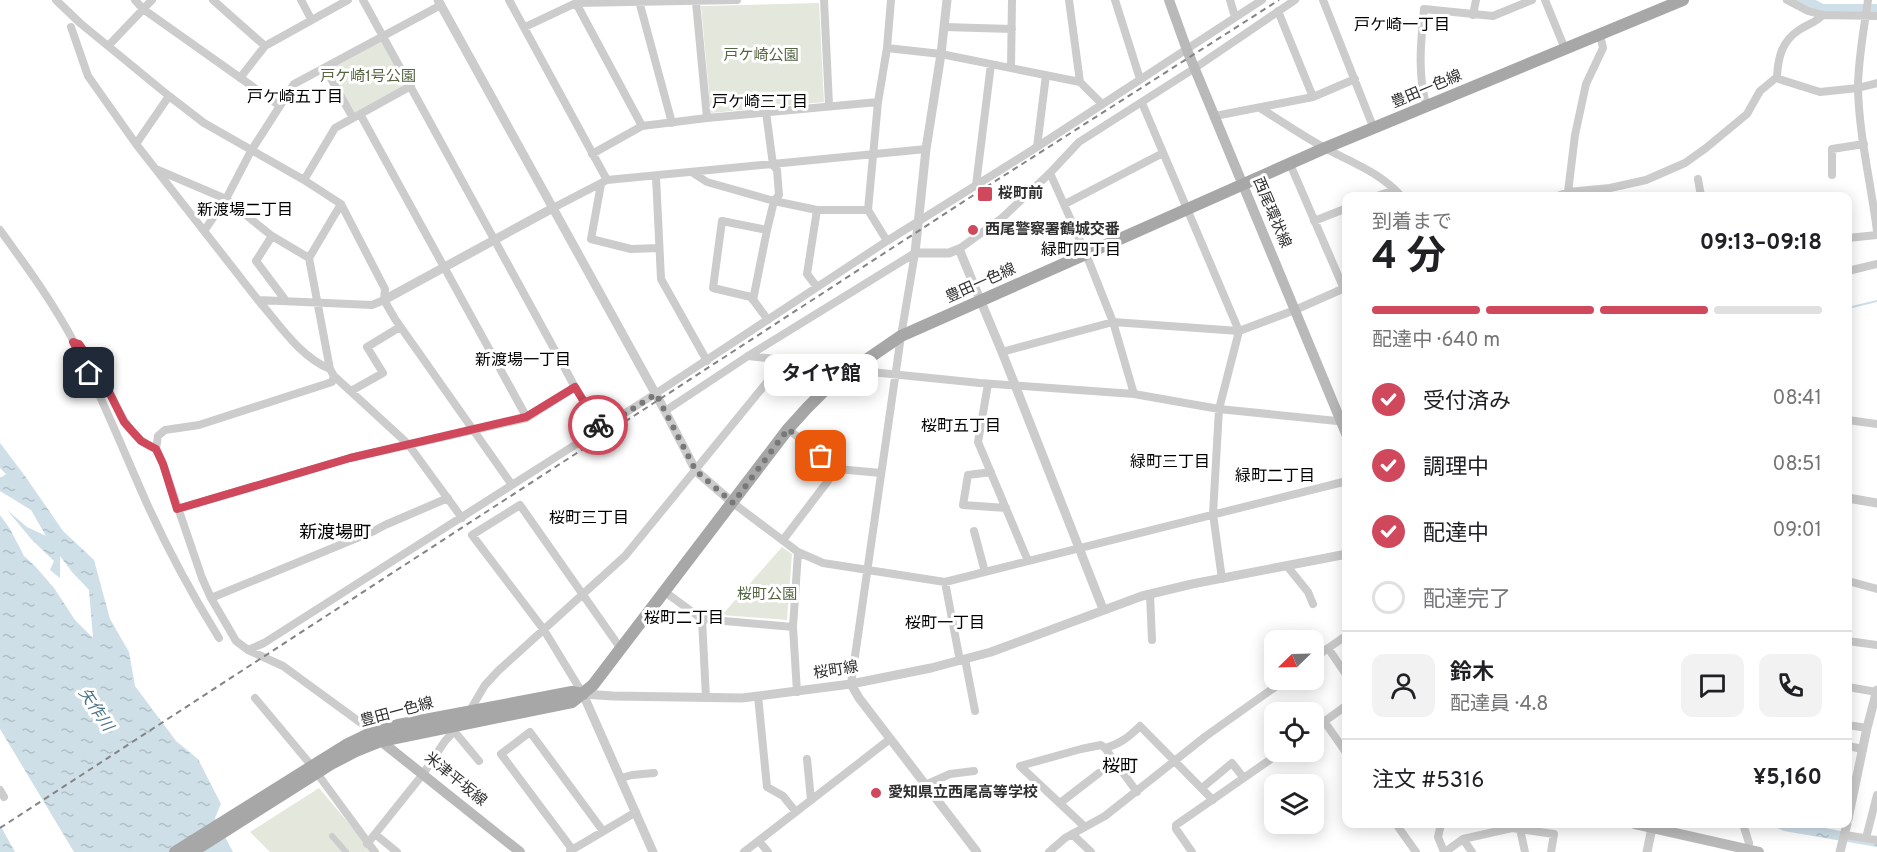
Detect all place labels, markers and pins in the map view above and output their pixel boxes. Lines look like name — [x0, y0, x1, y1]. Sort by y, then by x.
place label: 桜町前 — [998, 184, 1043, 204]
marker: 桜町前 — [976, 185, 994, 203]
place label: 西尾警察署鶴城交番 — [985, 220, 1120, 240]
marker: 西尾警察署鶴城交番 — [966, 223, 980, 237]
pin — [63, 347, 114, 398]
callout: タイヤ館 — [764, 354, 878, 396]
pin — [795, 430, 846, 481]
place label: 愛知県立西尾高等学校 — [888, 784, 1038, 803]
marker: 愛知県立西尾高等学校 — [869, 786, 883, 800]

